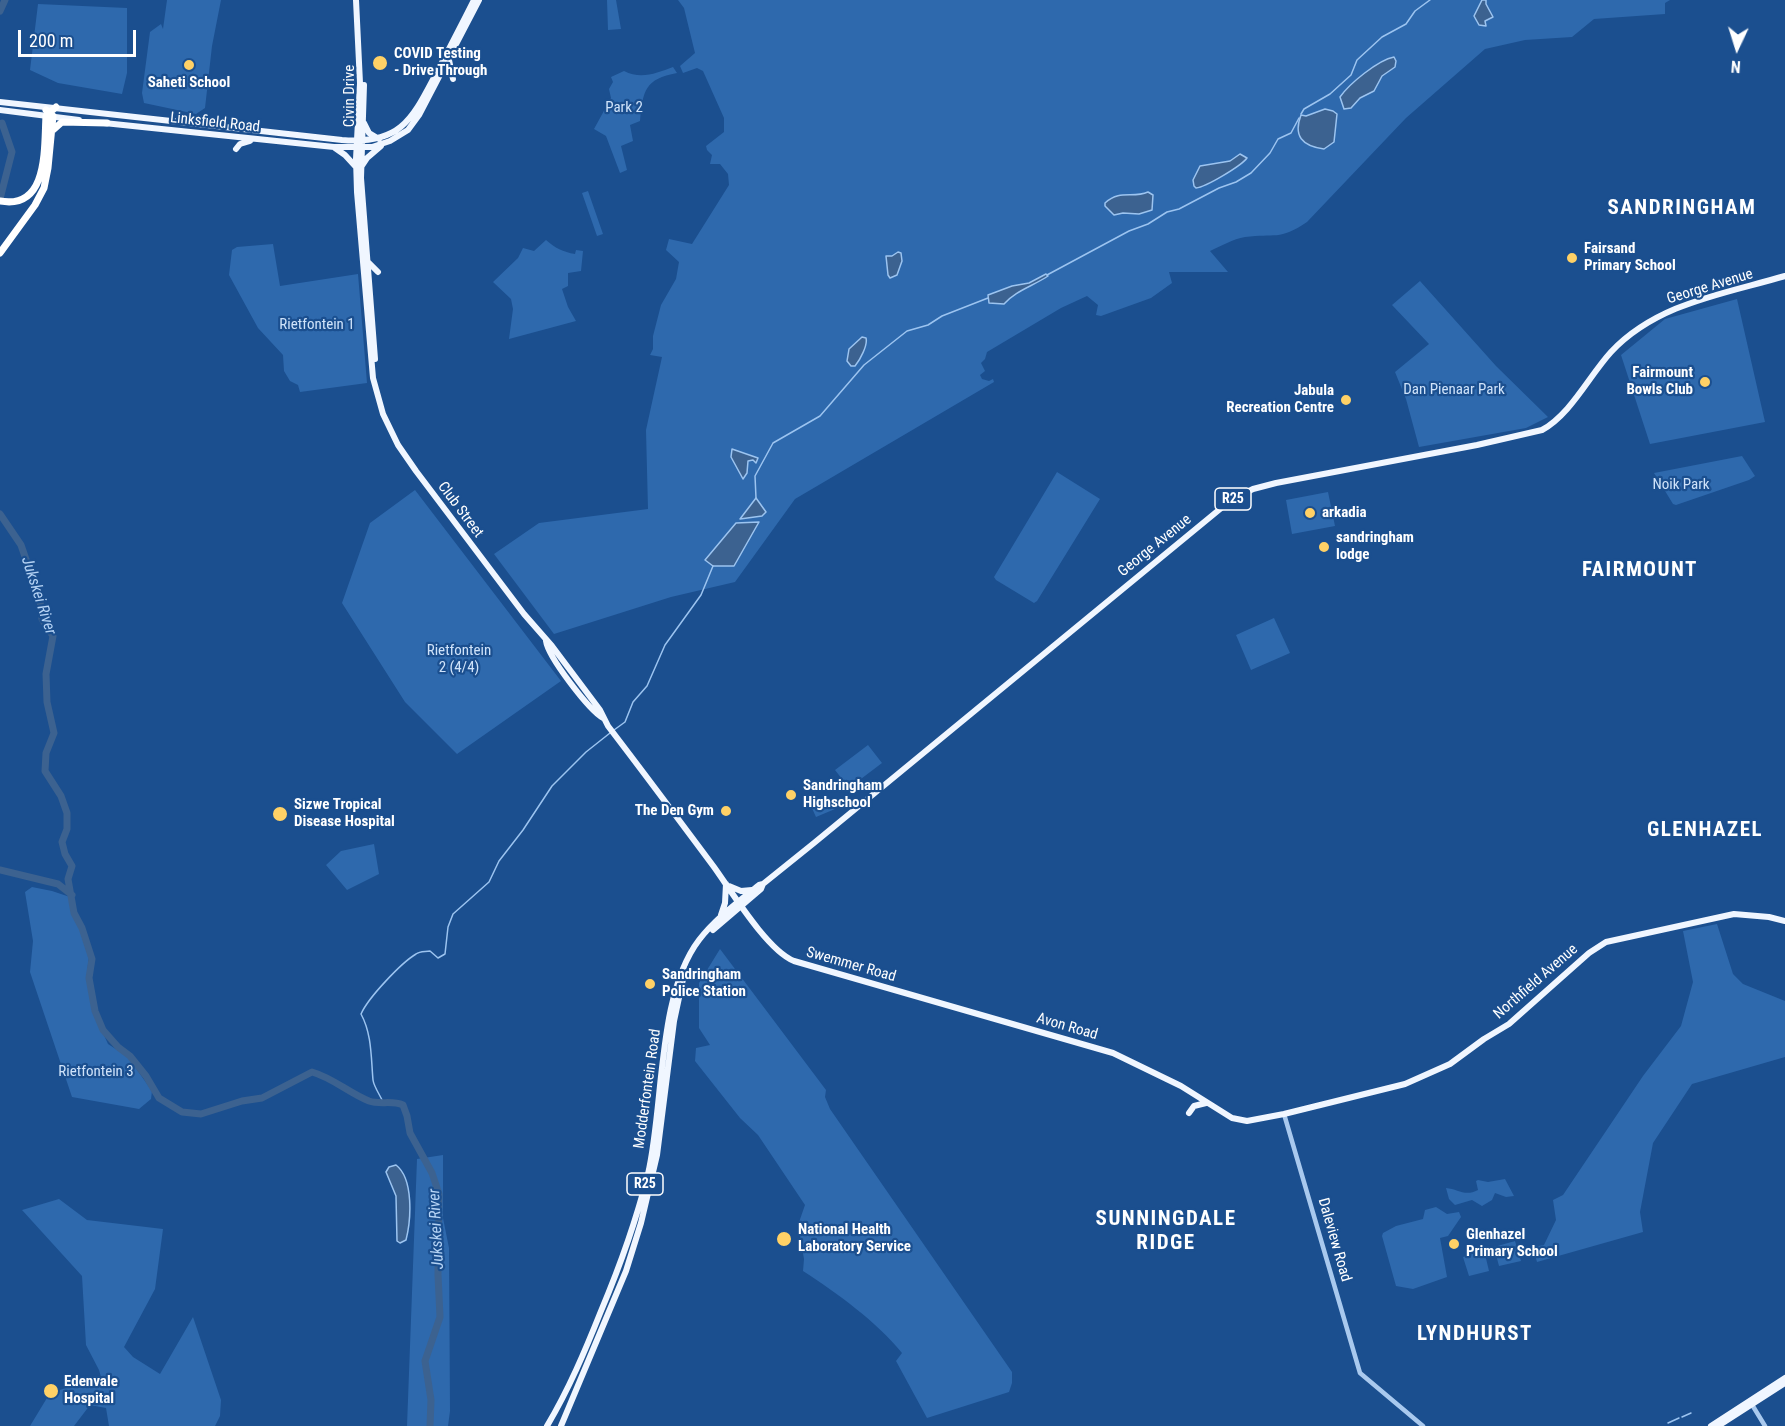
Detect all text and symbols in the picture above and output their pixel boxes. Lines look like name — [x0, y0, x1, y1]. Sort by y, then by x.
scale bar — [21, 18, 140, 56]
north arrow — [1707, 18, 1767, 78]
text: 200 m — [29, 30, 73, 51]
place label: COVID Testing - Drive Through — [394, 45, 487, 80]
marker: COVID Testing - Drive Through — [371, 54, 389, 72]
text: N — [1730, 57, 1741, 76]
marker: Saheti School — [182, 58, 196, 72]
street label: Civin Drive — [341, 65, 359, 127]
place label: Saheti School — [148, 74, 230, 92]
park label: Park 2 — [605, 99, 643, 117]
street label: Linksfield Road — [169, 109, 261, 137]
district label: SANDRINGHAM — [1607, 196, 1757, 222]
place label: Fairsand Primary School — [1584, 240, 1676, 275]
marker: Fairsand Primary School — [1565, 251, 1579, 265]
street label: George Avenue — [1665, 265, 1755, 309]
park label: Rietfontein 1 — [279, 316, 355, 334]
place label: Fairmount Bowls Club — [1626, 364, 1693, 399]
marker: Fairmount Bowls Club — [1698, 375, 1712, 389]
park label: Dan Pienaar Park — [1403, 381, 1505, 399]
place label: Jabula Recreation Centre — [1226, 382, 1334, 417]
marker: Jabula Recreation Centre — [1339, 393, 1353, 407]
park label: Noik Park — [1652, 476, 1710, 494]
street label: Club Street — [433, 479, 487, 541]
road number: R25 — [1215, 488, 1251, 510]
place label: arkadia — [1322, 504, 1367, 522]
marker: arkadia — [1303, 506, 1317, 520]
street label: George Avenue — [1115, 511, 1195, 581]
place label: sandringham lodge — [1336, 529, 1414, 564]
marker: sandringham lodge — [1317, 540, 1331, 554]
water label: Jukskei River — [16, 555, 60, 637]
district label: FAIRMOUNT — [1582, 558, 1698, 584]
park label: Rietfontein 2 (4/4) — [427, 642, 491, 677]
place label: Sandringham Highschool — [803, 777, 882, 812]
marker: Sandringham Highschool — [784, 788, 798, 802]
place label: Sizwe Tropical Disease Hospital — [294, 796, 395, 831]
place label: The Den Gym — [635, 802, 714, 820]
marker: The Den Gym — [719, 804, 733, 818]
marker: Sizwe Tropical Disease Hospital — [271, 805, 289, 823]
district label: GLENHAZEL — [1647, 818, 1763, 844]
street label: Northfield Avenue — [1490, 941, 1582, 1023]
street label: Swemmer Road — [804, 944, 898, 986]
place label: Sandringham Police Station — [662, 966, 746, 1001]
marker: Sandringham Police Station — [643, 977, 657, 991]
street label: Avon Road — [1034, 1010, 1100, 1044]
street label: Modderfontein Road — [631, 1028, 665, 1150]
park label: Rietfontein 3 — [58, 1063, 134, 1081]
road number: R25 — [627, 1173, 663, 1195]
water label: Jukskei River — [425, 1188, 449, 1270]
street label: Daleview Road — [1313, 1196, 1355, 1284]
district label: SUNNINGDALE RIDGE — [1096, 1207, 1236, 1257]
place label: National Health Laboratory Service — [798, 1221, 911, 1256]
place label: Glenhazel Primary School — [1466, 1226, 1558, 1261]
marker: National Health Laboratory Service — [775, 1230, 793, 1248]
marker: Glenhazel Primary School — [1447, 1237, 1461, 1251]
district label: LYNDHURST — [1417, 1322, 1533, 1348]
place label: Edenvale Hospital — [64, 1373, 118, 1408]
marker: Edenvale Hospital — [42, 1382, 60, 1400]

